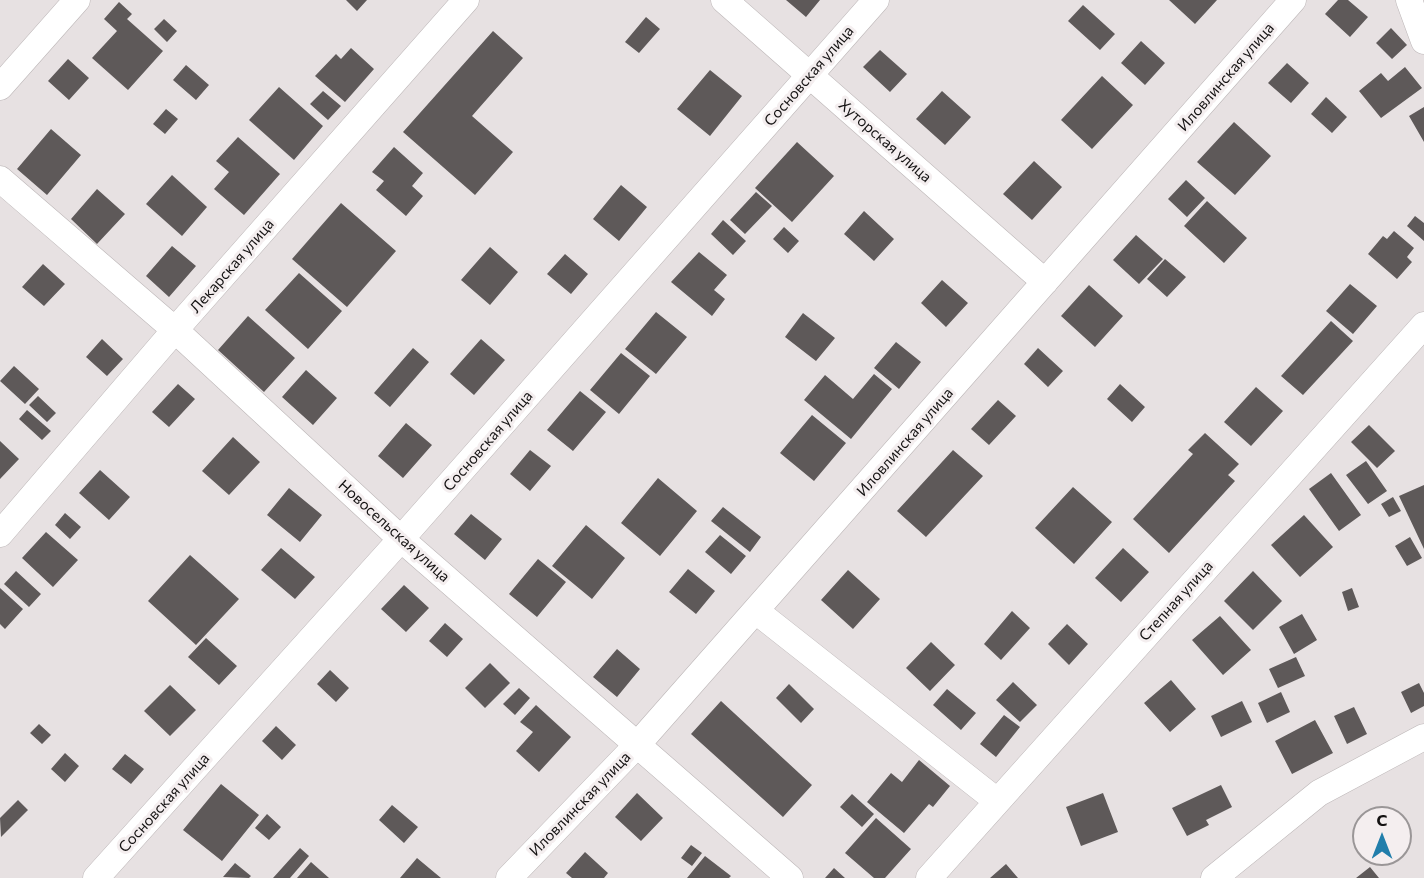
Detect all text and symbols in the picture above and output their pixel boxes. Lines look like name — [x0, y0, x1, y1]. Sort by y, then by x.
street label: Иловлинская улица — [1174, 19, 1278, 135]
street label: Сосновская улица — [761, 22, 857, 130]
street label: Хуторская улица — [835, 96, 935, 186]
street label: Лекарская улица — [186, 215, 278, 317]
street label: Иловлинская улица — [853, 384, 957, 500]
street label: Сосновская улица — [440, 387, 536, 495]
street label: Новосельская улица — [335, 476, 453, 586]
street label: Степная улица — [1135, 557, 1217, 645]
street label: Иловлинская улица — [526, 748, 634, 860]
street label: Сосновская улица — [115, 750, 213, 856]
north arrow — [1352, 806, 1412, 866]
text: С — [1377, 810, 1387, 829]

